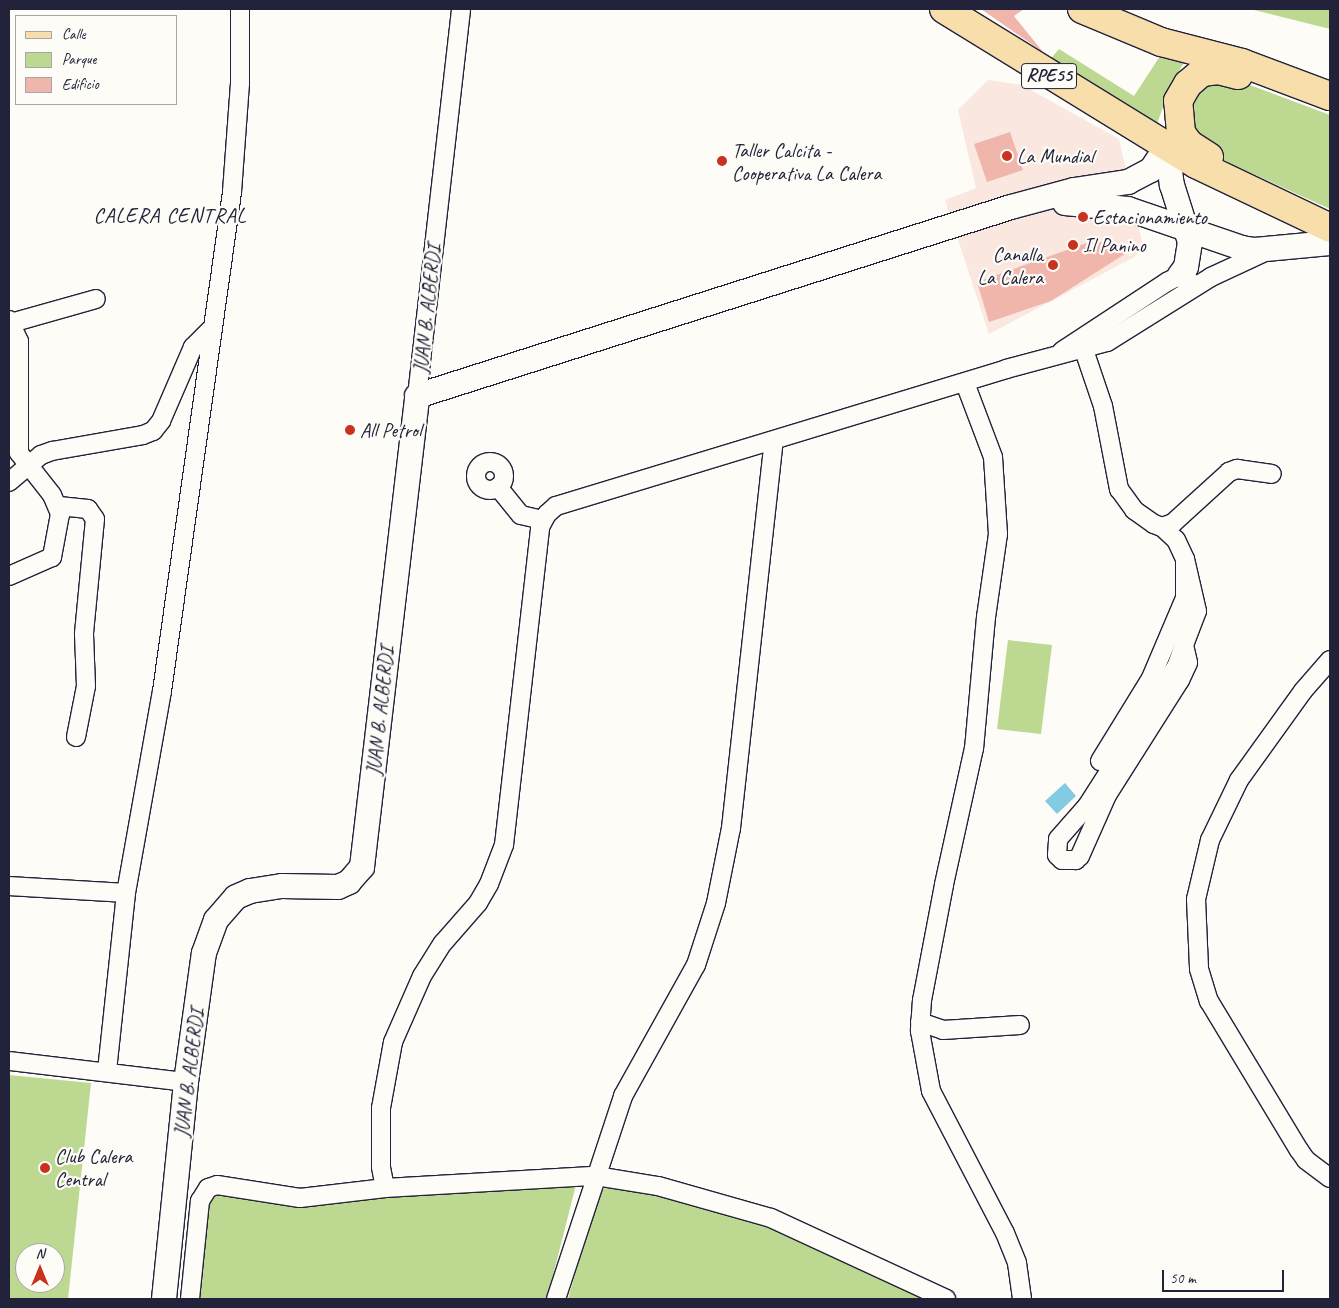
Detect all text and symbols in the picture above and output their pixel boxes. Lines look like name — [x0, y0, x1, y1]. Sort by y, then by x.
legend — [15, 15, 178, 105]
text: Calle — [62, 25, 86, 44]
text: Parque — [62, 50, 96, 69]
road number: RPE55 — [1020, 59, 1078, 92]
text: Edificio — [62, 75, 99, 94]
place label: Taller Calcita - Cooperativa La Calera — [732, 138, 881, 185]
place label: La Mundial — [1017, 144, 1093, 168]
marker: La Mundial — [1001, 150, 1013, 162]
marker: Taller Calcita - Cooperativa La Calera — [716, 155, 728, 167]
district label: CALERA CENTRAL — [93, 202, 247, 228]
place label: Estacionamiento — [1093, 205, 1207, 229]
marker: Estacionamiento — [1077, 211, 1089, 223]
place label: Il Panino — [1083, 233, 1146, 257]
marker: Il Panino — [1067, 239, 1079, 251]
place label: Canalla La Calera — [977, 242, 1043, 289]
street label: JUAN B. ALBERDI — [408, 244, 446, 374]
marker: Canalla La Calera — [1047, 259, 1059, 271]
place label: All Petrol — [360, 418, 421, 442]
marker: All Petrol — [344, 424, 356, 436]
street label: JUAN B. ALBERDI — [361, 646, 399, 776]
street label: JUAN B. ALBERDI — [169, 1007, 209, 1139]
place label: Club Calera Central — [55, 1144, 132, 1191]
marker: Club Calera Central — [39, 1162, 51, 1174]
north arrow — [15, 1243, 65, 1293]
text: N — [36, 1245, 44, 1262]
scale bar — [1164, 1260, 1286, 1292]
text: 50 m — [1170, 1269, 1196, 1288]

